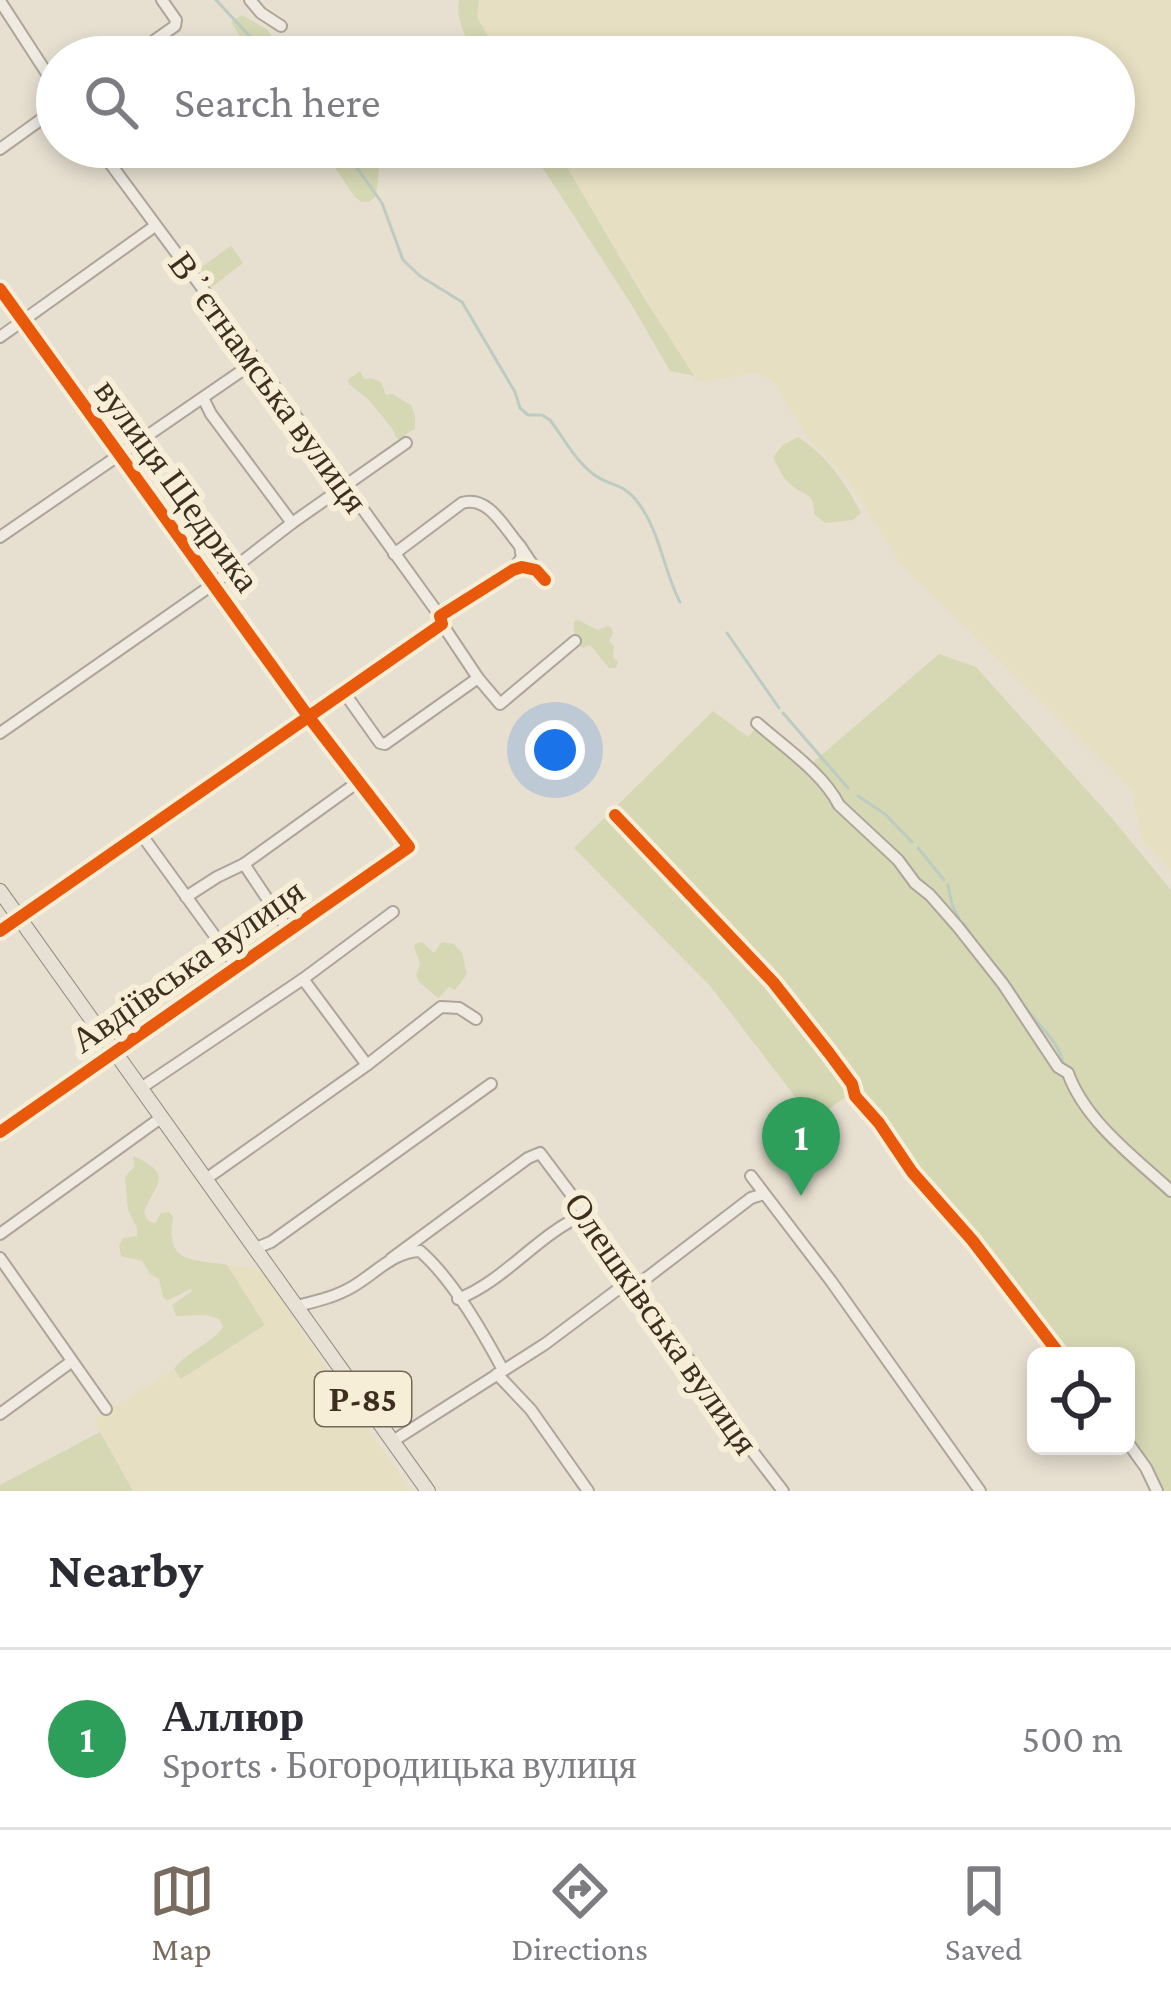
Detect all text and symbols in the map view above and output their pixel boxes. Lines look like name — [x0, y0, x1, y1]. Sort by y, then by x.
search box — [36, 36, 1135, 168]
icon: search — [78, 69, 144, 135]
text: Search here — [174, 77, 381, 127]
street label: Вʼєтнамська вулиця — [160, 245, 376, 520]
street label: вулиця Щедрика — [87, 372, 268, 599]
your location — [525, 720, 585, 780]
street label: Авдіївська вулиця — [64, 871, 311, 1061]
pin: 1 — [762, 1097, 840, 1196]
street label: Олешківська вулиця — [556, 1185, 766, 1462]
map controls — [1027, 1347, 1135, 1455]
button: locate — [1027, 1347, 1135, 1455]
road number: Р-85 — [315, 1372, 411, 1426]
text: Nearby — [48, 1541, 203, 1598]
text: Аллюр — [162, 1691, 304, 1741]
text: 1 — [80, 1717, 94, 1760]
text: 500 m — [1022, 1717, 1123, 1760]
text: Sports · Богородицька вулиця — [162, 1743, 636, 1786]
tab: Map — [149, 1858, 215, 1967]
tab: Directions — [512, 1858, 648, 1967]
tab: Saved — [945, 1858, 1022, 1967]

